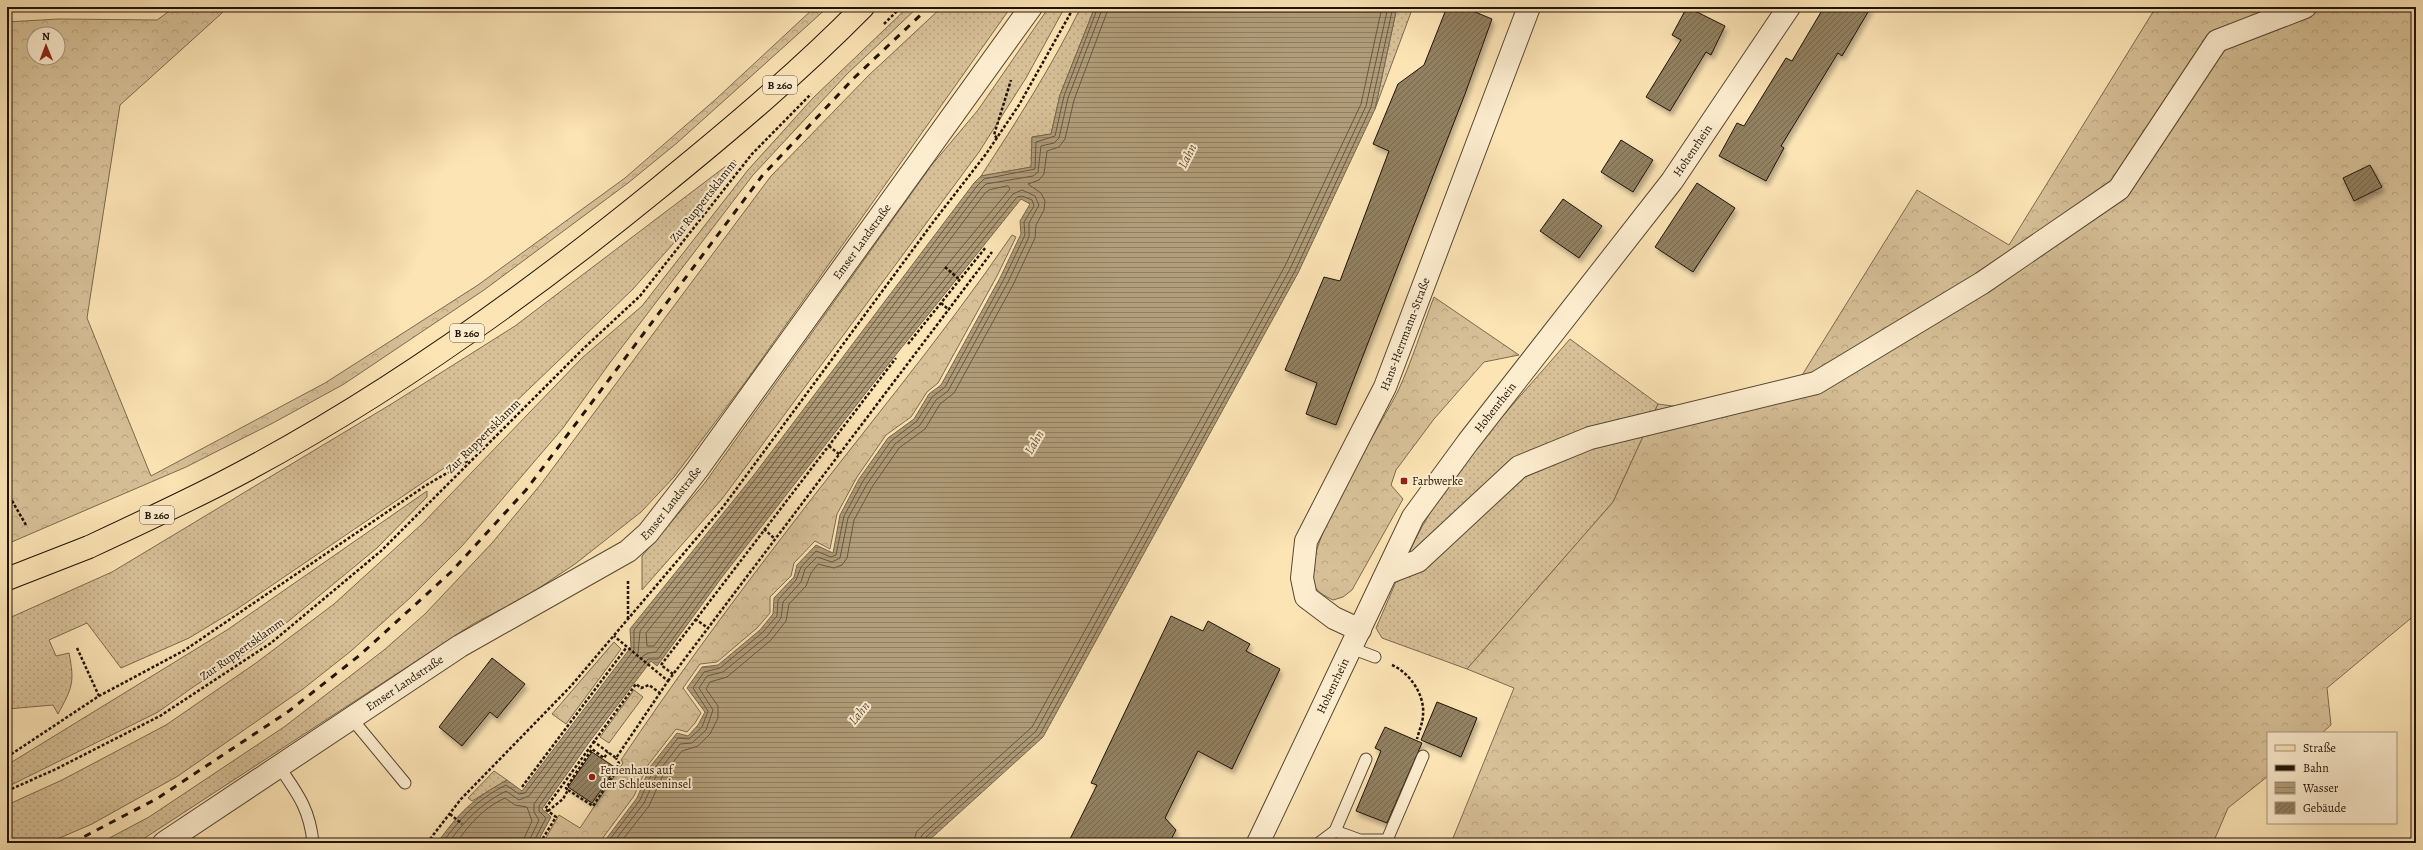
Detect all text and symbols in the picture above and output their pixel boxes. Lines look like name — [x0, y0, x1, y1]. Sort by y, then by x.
north arrow — [26, 26, 66, 66]
text: N — [42, 29, 50, 44]
road number: B 260 — [763, 76, 797, 94]
street label: Hohenrhein — [1669, 121, 1716, 180]
water label: Lahn — [1174, 141, 1200, 171]
street label: Zur Ruppertsklamm — [666, 157, 740, 245]
street label: Emser Landstraße — [829, 200, 895, 283]
street label: Hans-Herrmann-Straße — [1376, 275, 1434, 393]
road number: B 260 — [450, 324, 484, 342]
street label: Hohenrhein — [1470, 379, 1520, 436]
street label: Zur Ruppertsklamm — [442, 395, 524, 477]
water label: Lahn — [1020, 427, 1048, 457]
street label: Emser Landstraße — [637, 463, 705, 544]
place label: Farbwerke — [1412, 473, 1463, 489]
marker: Farbwerke — [1399, 476, 1409, 486]
road number: B 260 — [140, 506, 174, 524]
street label: Zur Ruppertsklamm — [197, 614, 287, 684]
street label: Emser Landstraße — [363, 651, 446, 714]
street label: Hohenrhein — [1313, 655, 1353, 716]
water label: Lahn — [844, 698, 874, 728]
legend — [2267, 732, 2397, 824]
text: Straße — [2303, 740, 2336, 756]
text: Bahn — [2303, 760, 2329, 776]
place label: Ferienhaus auf der Schleuseninsel — [600, 762, 691, 792]
marker: Ferienhaus auf der Schleuseninsel — [587, 772, 597, 782]
text: Wasser — [2302, 780, 2339, 796]
text: Gebäude — [2303, 800, 2346, 816]

